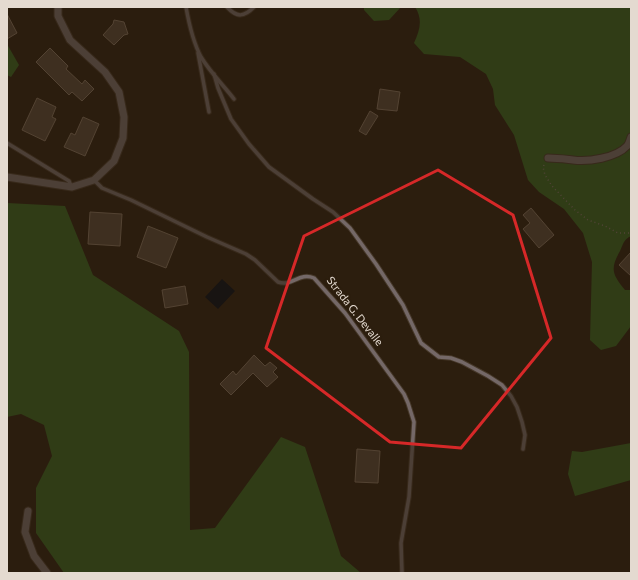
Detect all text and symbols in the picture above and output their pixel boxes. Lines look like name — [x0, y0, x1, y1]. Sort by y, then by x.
street label: Strada G. Devalle — [324, 273, 387, 348]

